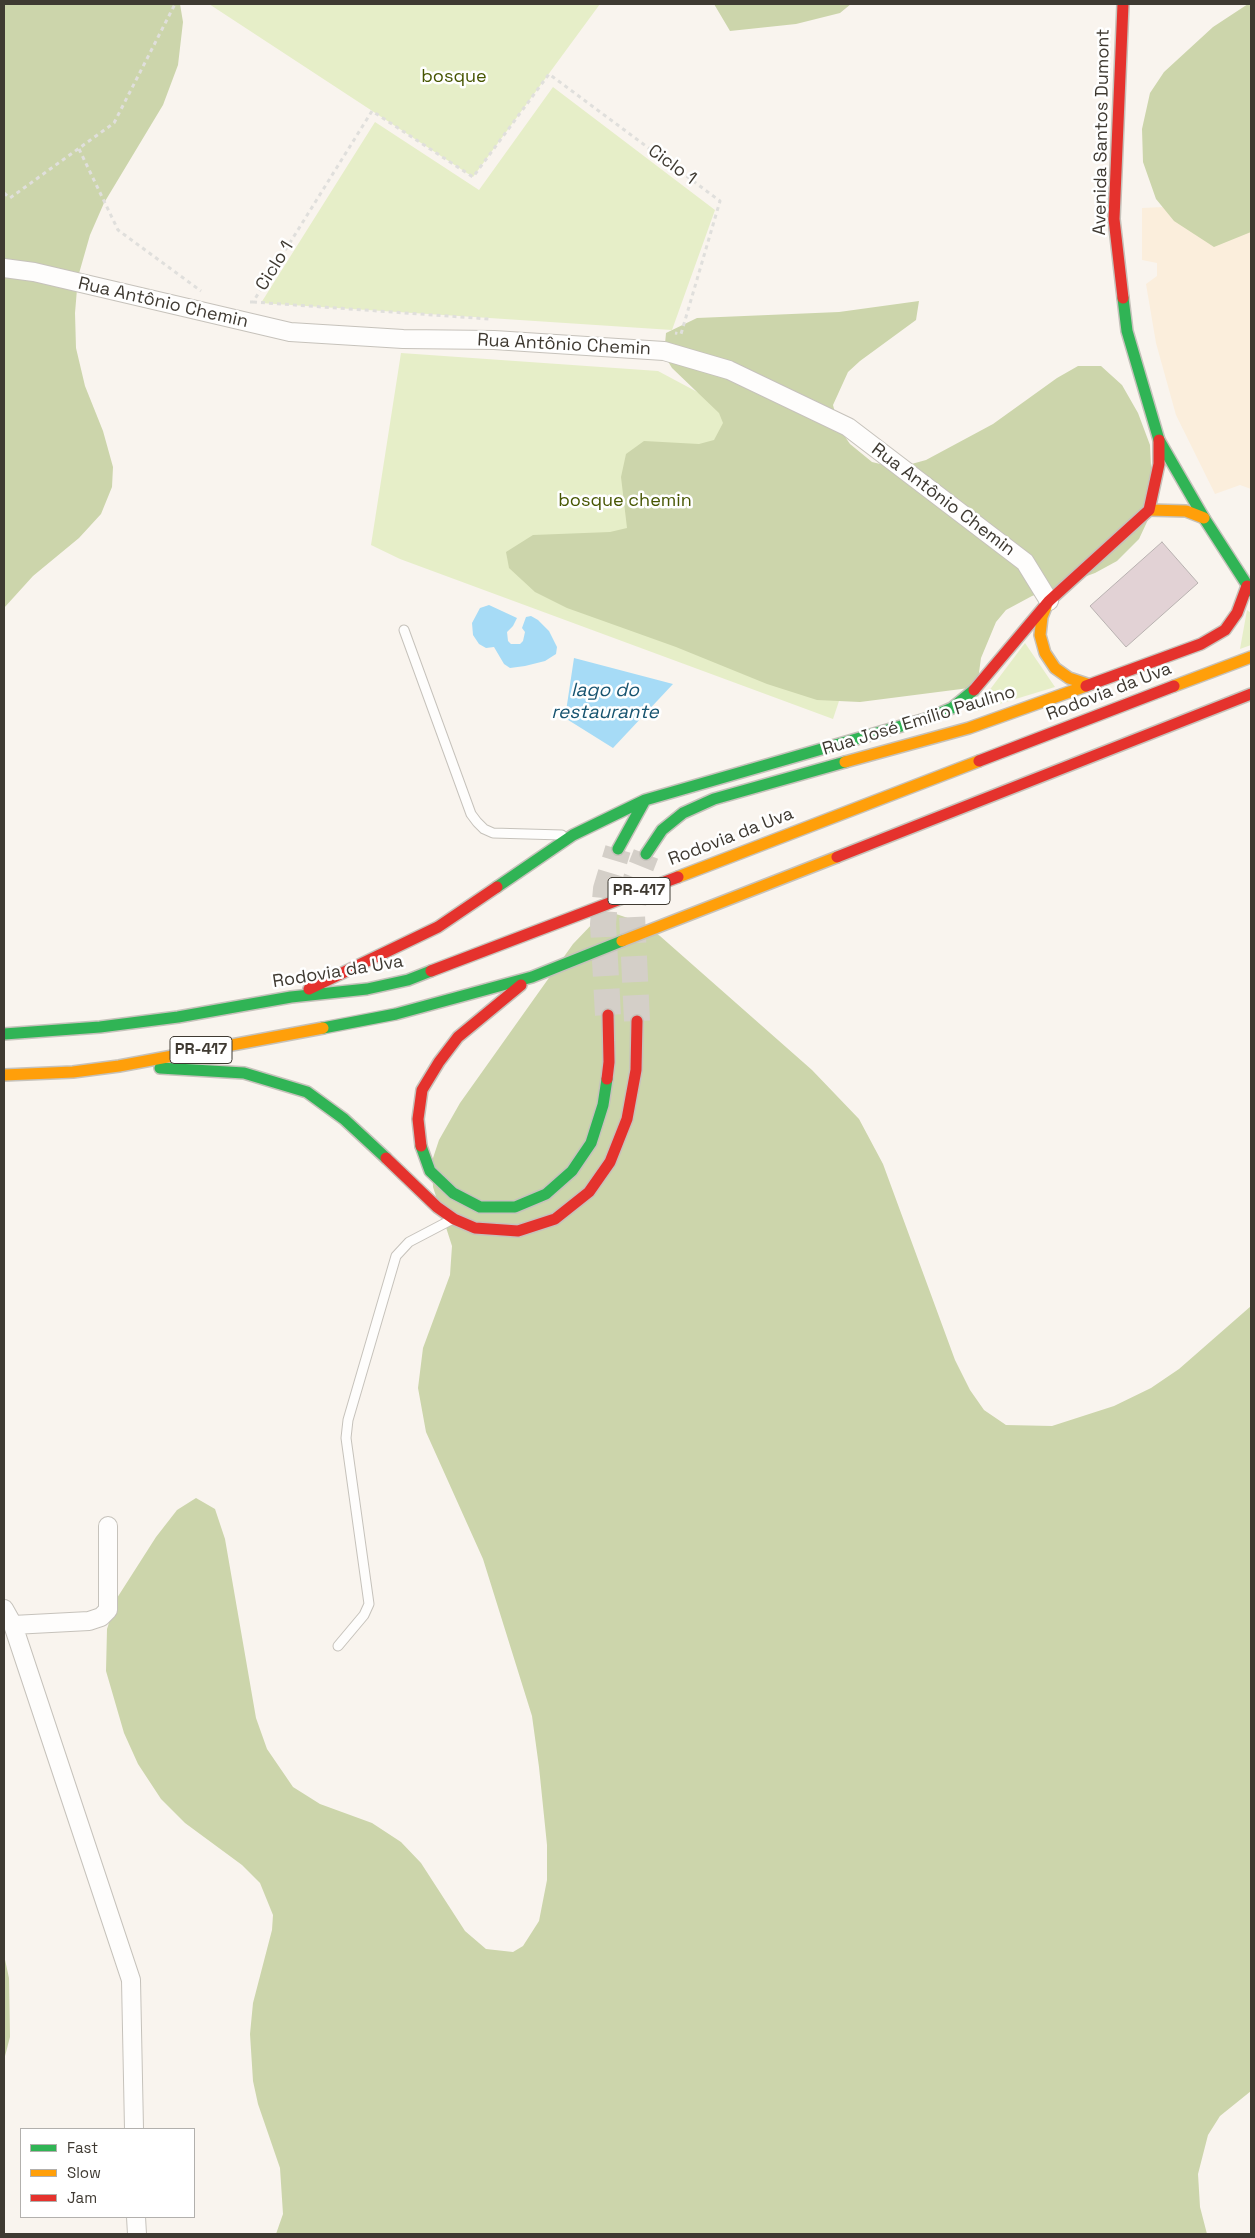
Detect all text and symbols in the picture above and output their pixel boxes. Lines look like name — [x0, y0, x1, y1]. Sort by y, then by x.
street label: Avenida Santos Dumont — [1089, 28, 1115, 236]
park label: bosque — [421, 66, 487, 88]
street label: Ciclo 1 — [644, 140, 700, 190]
street label: Ciclo 1 — [251, 237, 299, 295]
street label: Rua Antônio Chemin — [76, 273, 250, 333]
street label: Rua Antônio Chemin — [477, 330, 651, 360]
street label: Rua Antônio Chemin — [867, 439, 1019, 561]
park label: bosque chemin — [558, 490, 692, 512]
street label: Rodovia da Uva — [1043, 658, 1175, 726]
water label: lago do restaurante — [551, 680, 659, 724]
street label: Rua José Emílio Paulino — [820, 681, 1018, 761]
street label: Rodovia da Uva — [665, 803, 797, 871]
road number: PR-417 — [608, 878, 670, 904]
street label: Rodovia da Uva — [271, 951, 405, 993]
road number: PR-417 — [170, 1036, 232, 1064]
legend — [20, 2128, 195, 2218]
text: Fast — [67, 2138, 98, 2157]
text: Slow — [67, 2163, 101, 2182]
text: Jam — [67, 2188, 97, 2207]

